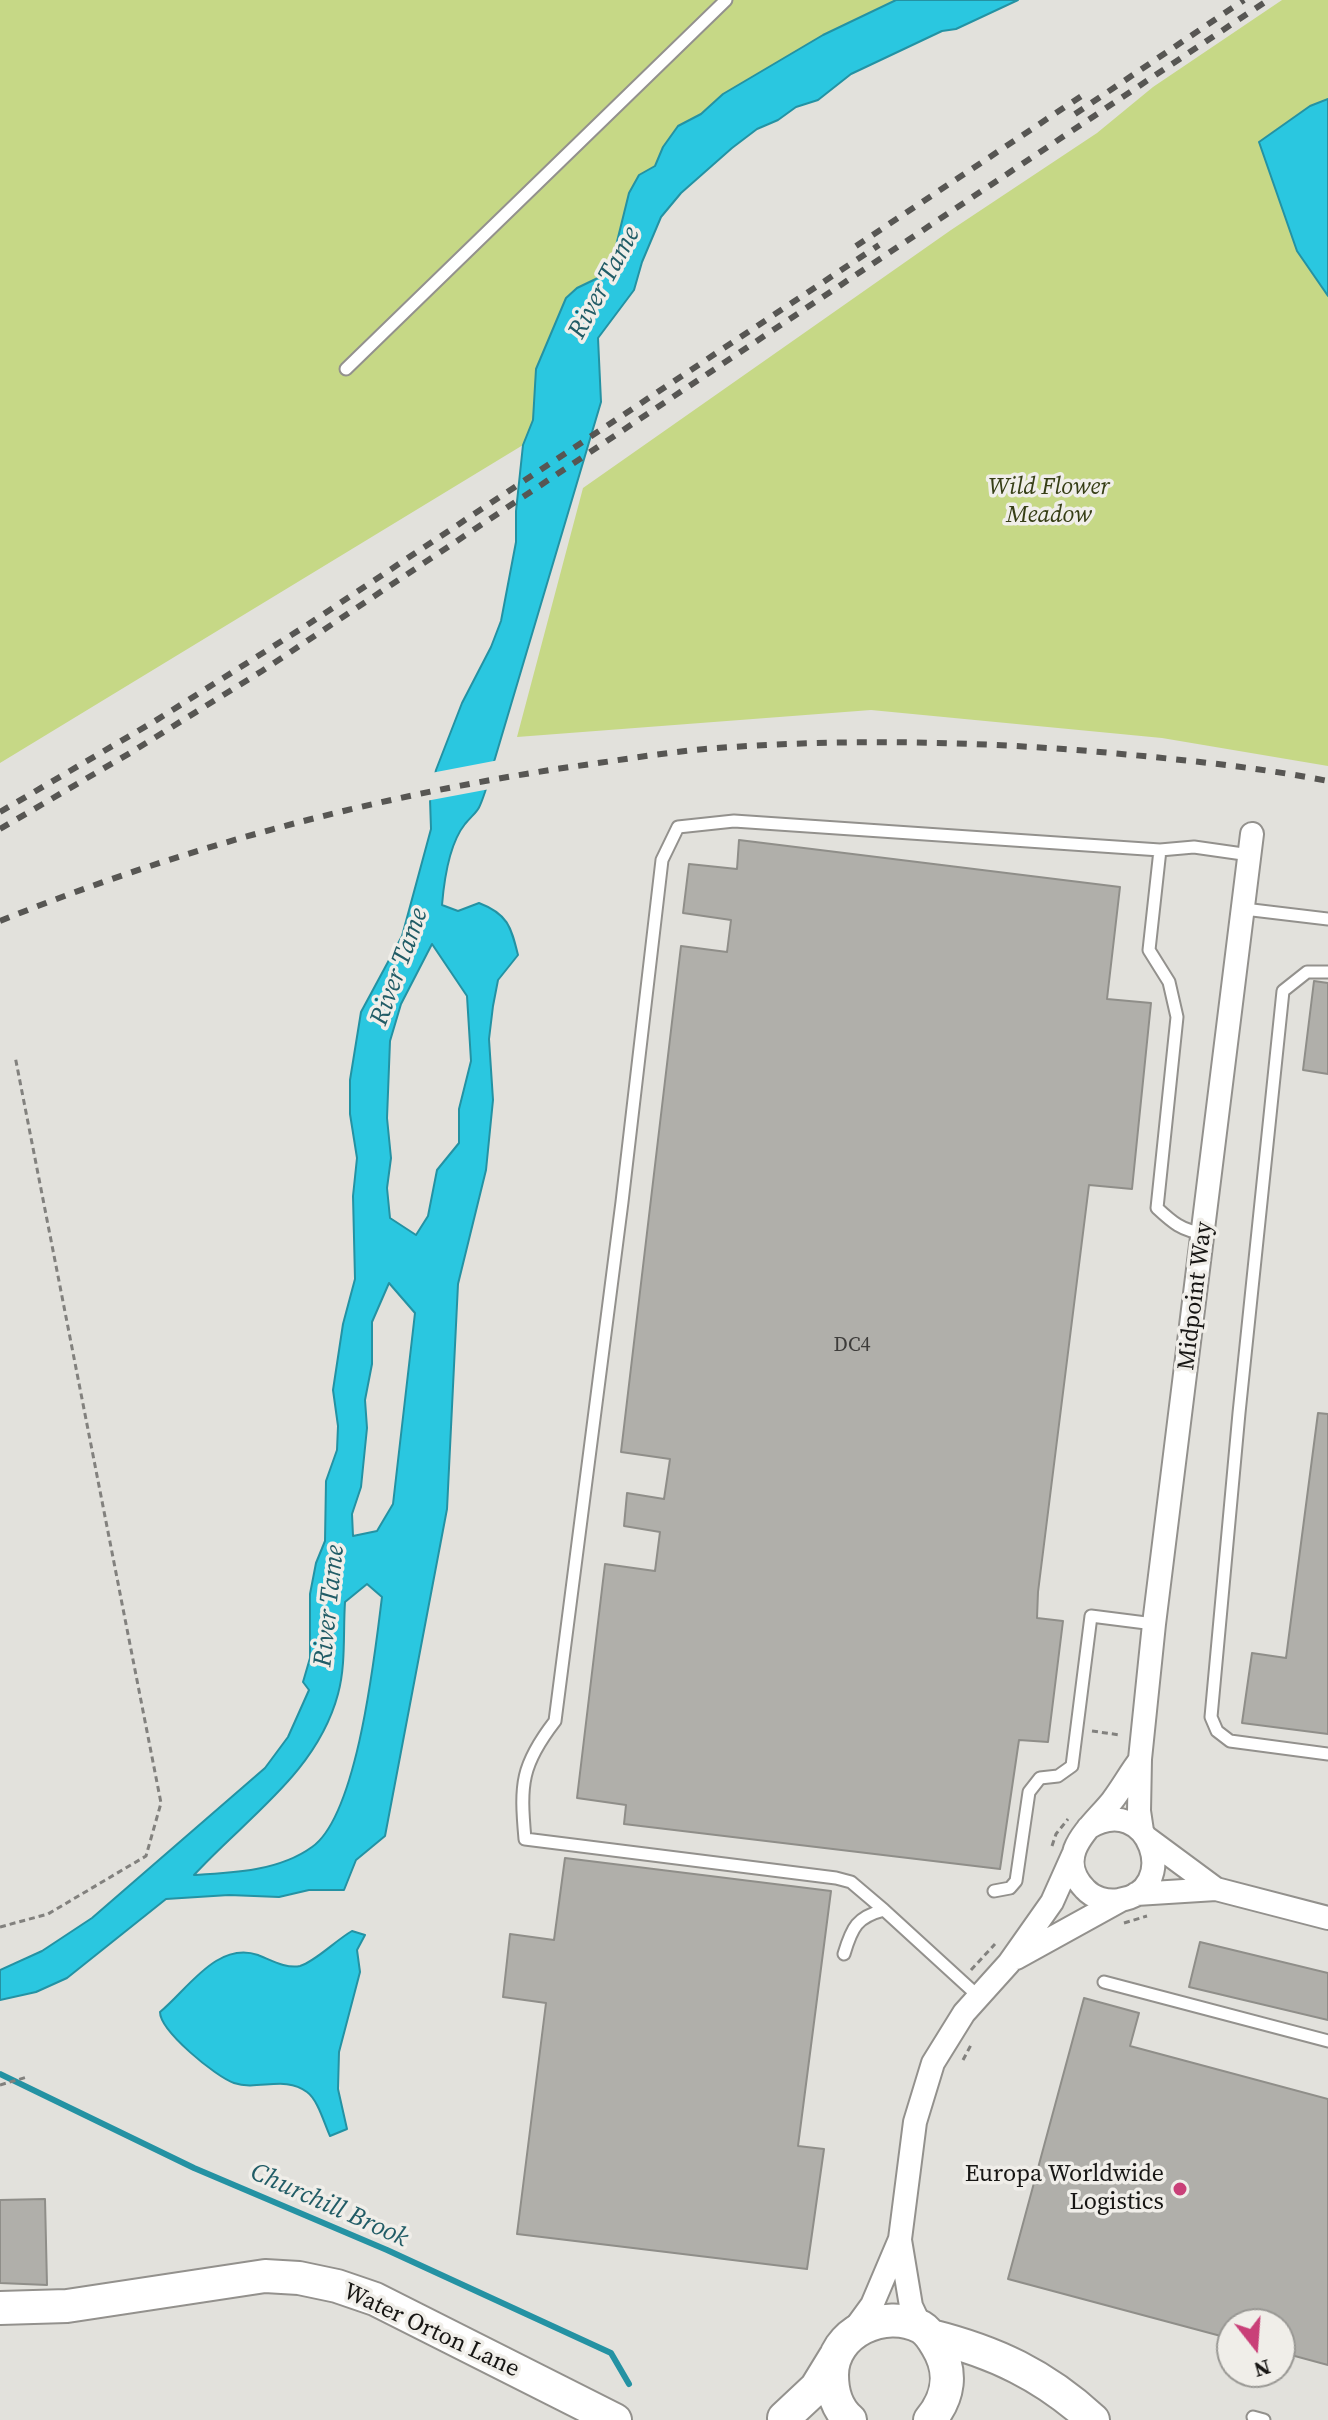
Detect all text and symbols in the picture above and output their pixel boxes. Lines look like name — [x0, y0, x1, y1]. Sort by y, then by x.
water label: River Tame — [562, 222, 648, 344]
park label: Wild Flower Meadow — [988, 474, 1110, 530]
water label: River Tame — [364, 904, 436, 1030]
street label: Midpoint Way — [1173, 1220, 1219, 1372]
house number: DC4 — [833, 1334, 871, 1358]
water label: River Tame — [308, 1543, 352, 1669]
water label: Churchill Brook — [245, 2157, 413, 2255]
place label: Europa Worldwide Logistics — [965, 2161, 1164, 2217]
marker: Europa Worldwide Logistics — [1171, 2180, 1189, 2198]
street label: Water Orton Lane — [338, 2278, 524, 2384]
north arrow — [1216, 2308, 1296, 2388]
text: N — [1250, 2352, 1274, 2386]

